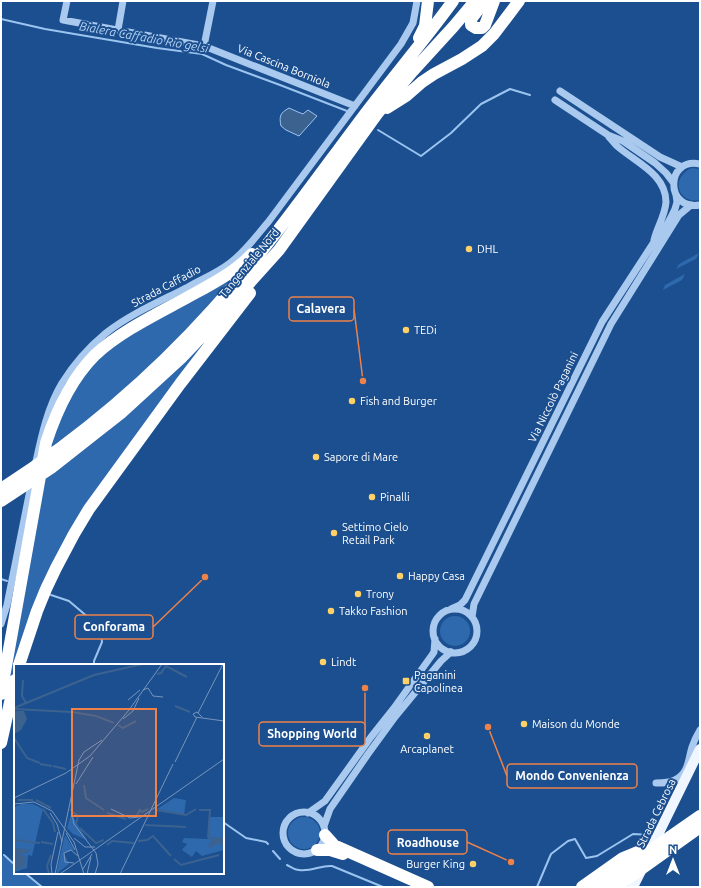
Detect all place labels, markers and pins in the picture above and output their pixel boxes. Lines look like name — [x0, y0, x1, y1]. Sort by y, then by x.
place label: DHL — [477, 243, 498, 255]
marker: DHL — [464, 244, 474, 254]
callout: Calavera — [289, 297, 354, 321]
place label: TEDi — [414, 324, 437, 336]
marker: TEDi — [401, 325, 411, 335]
place label: Fish and Burger — [360, 395, 438, 407]
marker: Fish and Burger — [347, 396, 357, 406]
place label: Sapore di Mare — [324, 451, 398, 463]
marker: Sapore di Mare — [311, 452, 321, 462]
place label: Pinalli — [380, 491, 410, 503]
marker: Pinalli — [367, 492, 377, 502]
place label: Settimo Cielo Retail Park — [342, 521, 408, 546]
marker: Settimo Cielo Retail Park — [329, 528, 339, 538]
place label: Happy Casa — [408, 570, 465, 582]
marker: Happy Casa — [395, 571, 405, 581]
place label: Trony — [366, 588, 395, 600]
marker: Trony — [353, 589, 363, 599]
place label: Takko Fashion — [339, 605, 408, 617]
marker: Takko Fashion — [326, 606, 336, 616]
callout: Conforama — [75, 615, 153, 639]
place label: Lindt — [331, 656, 357, 668]
marker: Lindt — [318, 657, 328, 667]
place label: Paganini Capolinea — [414, 669, 463, 694]
marker: Paganini Capolinea — [401, 676, 411, 686]
place label: Maison du Monde — [532, 718, 620, 730]
marker: Maison du Monde — [519, 719, 529, 729]
callout: Shopping World — [259, 722, 365, 746]
marker: Arcaplanet — [422, 731, 432, 741]
place label: Arcaplanet — [400, 743, 455, 755]
callout: Mondo Convenienza — [507, 764, 637, 788]
callout: Roadhouse — [388, 830, 467, 854]
place label: Burger King — [406, 858, 465, 870]
marker: Burger King — [468, 859, 478, 869]

